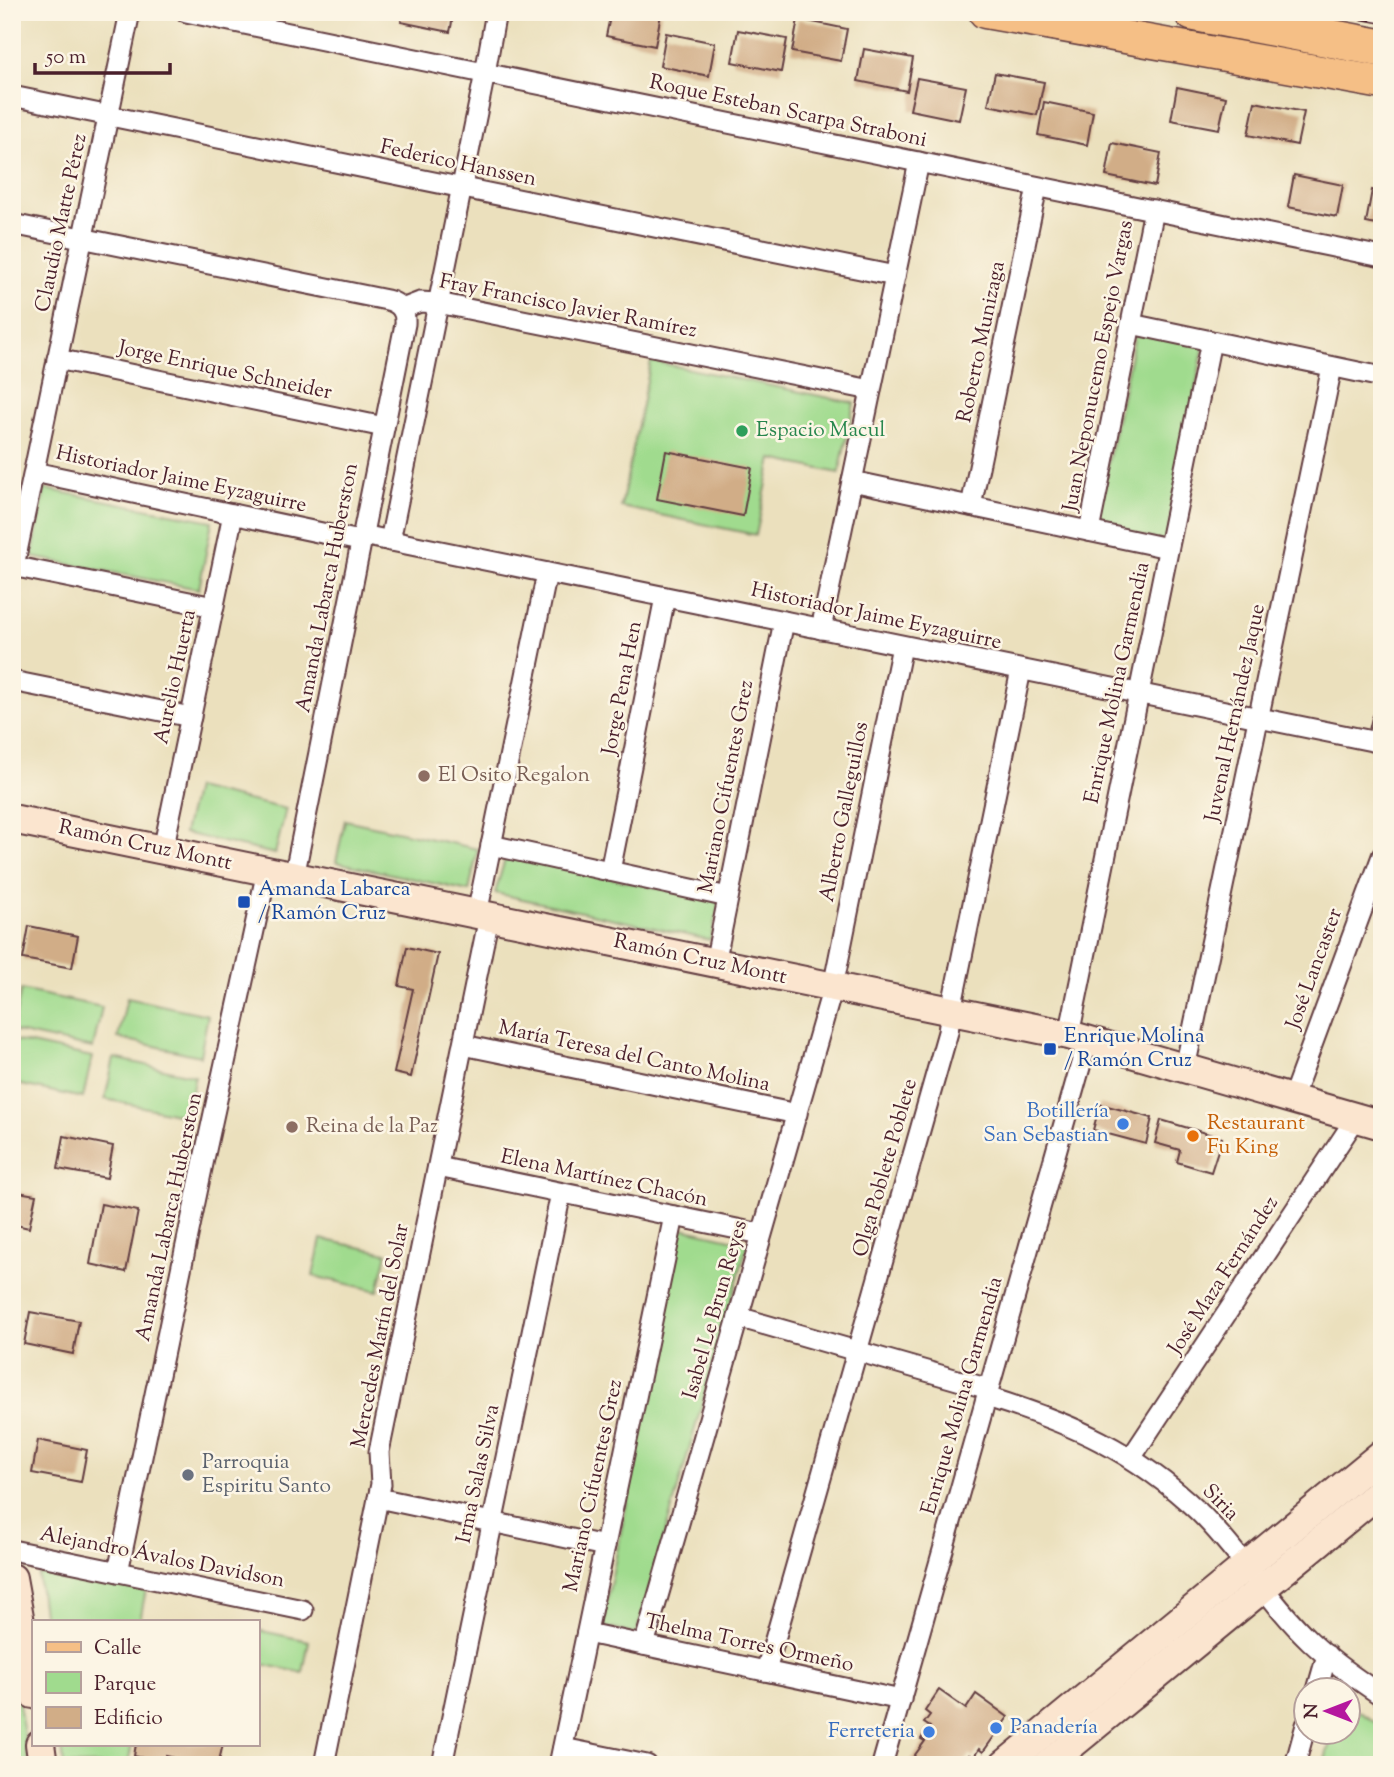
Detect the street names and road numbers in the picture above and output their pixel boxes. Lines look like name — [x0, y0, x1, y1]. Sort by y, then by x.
street label: Roque Esteban Scarpa Straboni — [646, 68, 930, 156]
street label: Claudio Matte Pérez — [28, 131, 96, 315]
street label: Federico Hanssen — [377, 133, 539, 195]
street label: Juan Neponucemo Espejo Vargas — [1056, 218, 1142, 515]
street label: Roberto Munizaga — [950, 258, 1014, 426]
street label: Fray Francisco Javier Ramírez — [437, 267, 699, 347]
street label: Jorge Enrique Schneider — [114, 333, 335, 408]
street label: Historiador Jaime Eyzaguirre — [53, 439, 309, 521]
street label: Amanda Labarca Huberston — [289, 461, 367, 715]
street label: Enrique Molina Garmendia — [1078, 559, 1158, 807]
street label: Historiador Jaime Eyzaguirre — [748, 576, 1004, 658]
street label: Juvenal Hernández Jaque — [1198, 601, 1274, 826]
street label: Aurelio Huerta — [147, 607, 205, 747]
street label: Jorge Pena Hen — [595, 618, 651, 759]
street label: Mariano Cifuentes Grez — [692, 678, 762, 896]
street label: Alberto Galleguillos — [813, 719, 877, 905]
street label: Ramón Cruz Montt — [56, 813, 234, 879]
street label: José Lancaster — [1279, 904, 1351, 1035]
street label: Ramón Cruz Montt — [611, 927, 789, 993]
street label: María Teresa del Canto Molina — [495, 1014, 773, 1101]
street label: Olga Poblete Poblete — [846, 1075, 926, 1261]
street label: Amanda Labarca Huberston — [129, 1090, 211, 1344]
street label: Elena Martínez Chacón — [498, 1142, 710, 1216]
street label: José Maza Fernández — [1161, 1191, 1287, 1362]
street label: Isabel Le Brun Reyes — [676, 1217, 756, 1403]
street label: Mercedes Marín del Solar — [345, 1221, 418, 1451]
street label: Enrique Molina Garmendia — [915, 1273, 1011, 1519]
street label: Mariano Cifuentes Grez — [557, 1377, 631, 1595]
street label: Irma Salas Silva — [450, 1401, 508, 1546]
street label: Siria — [1195, 1478, 1246, 1529]
street label: Alejandro Ávalos Davidson — [37, 1520, 287, 1596]
street label: Thelma Torres Ormeño — [642, 1607, 856, 1681]

